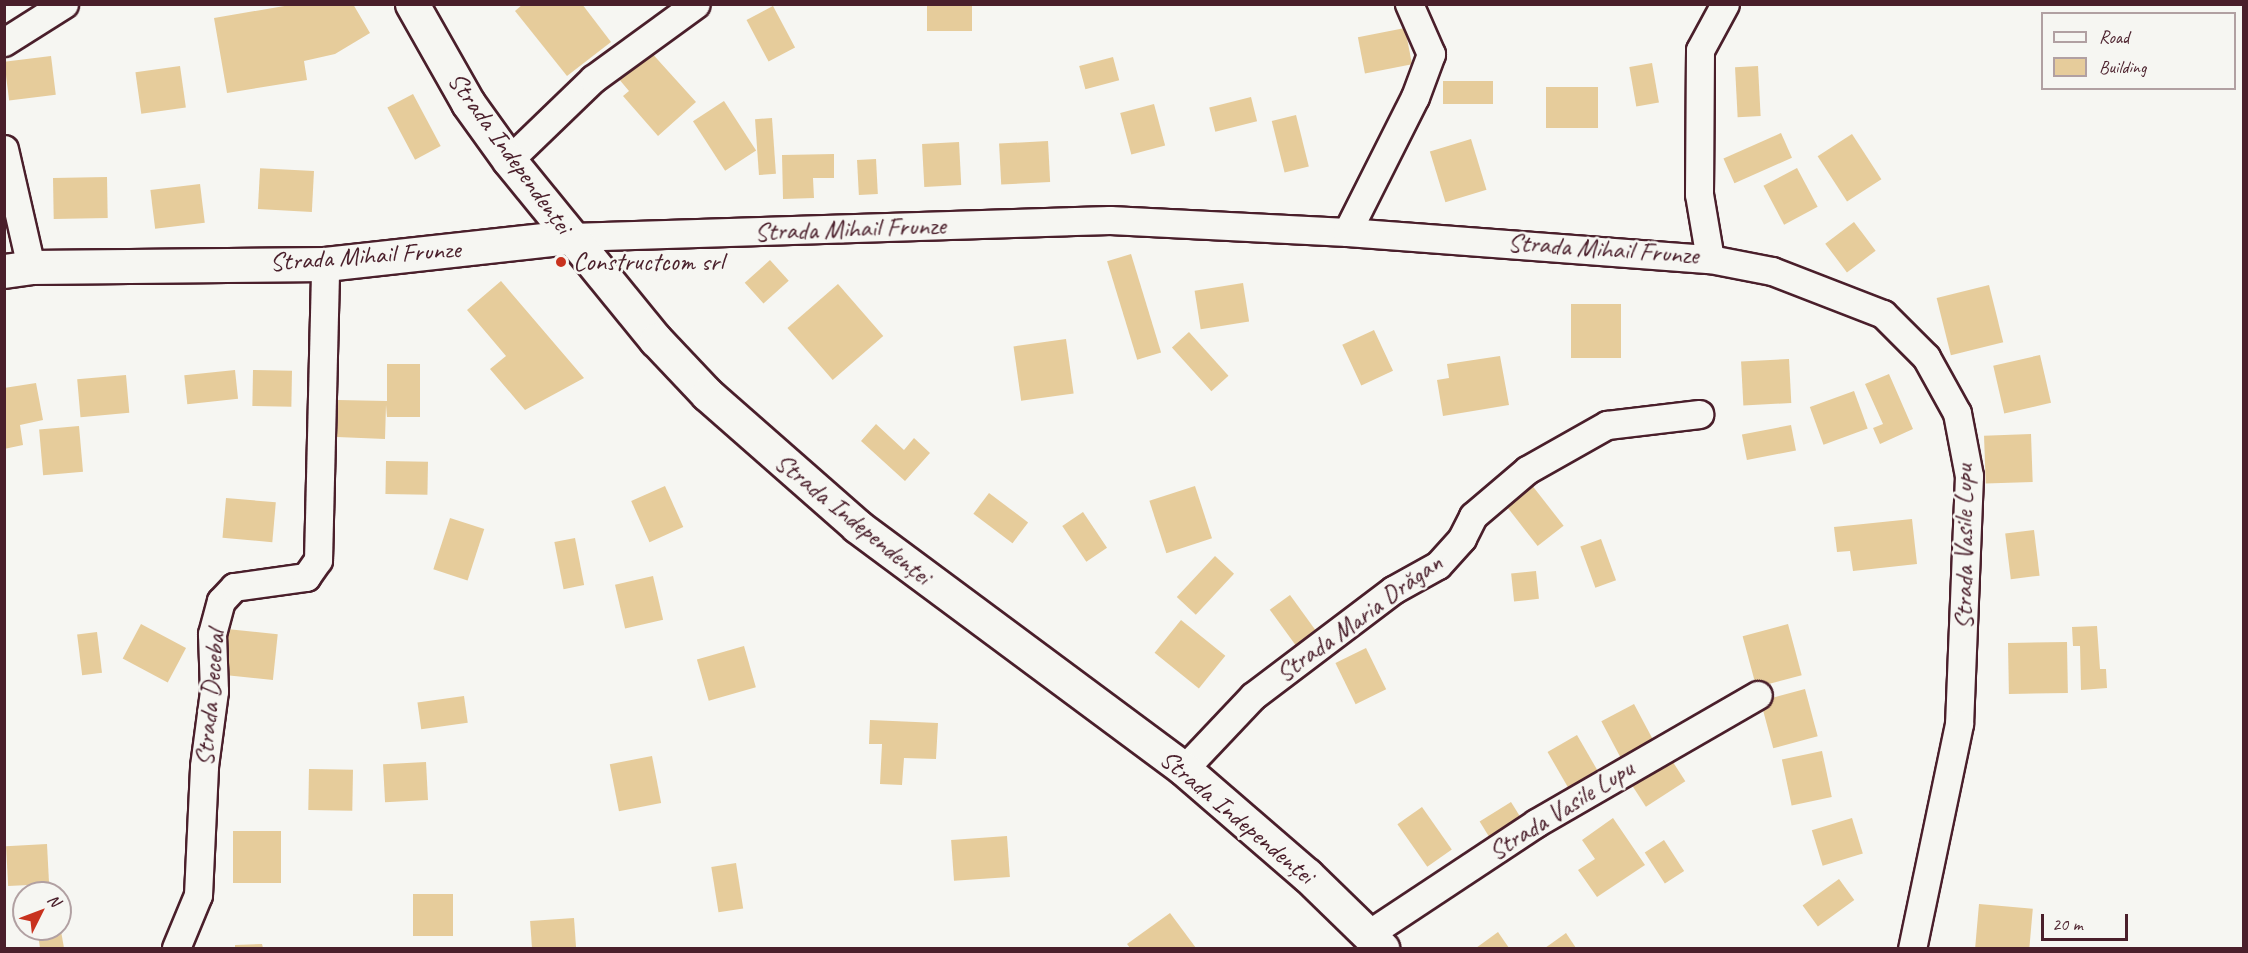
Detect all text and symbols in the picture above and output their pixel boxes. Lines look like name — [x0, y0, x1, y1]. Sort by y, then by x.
legend — [2041, 12, 2236, 90]
text: Road — [2099, 26, 2129, 48]
text: Building — [2099, 56, 2146, 78]
street label: Strada Independenței — [441, 66, 579, 240]
street label: Strada Mihail Frunze — [754, 210, 946, 248]
street label: Strada Mihail Frunze — [1507, 227, 1699, 271]
street label: Strada Mihail Frunze — [269, 234, 461, 278]
place label: Constructcom srl — [573, 246, 724, 278]
marker: Constructcom srl — [554, 255, 568, 269]
street label: Strada Independenței — [769, 446, 937, 592]
street label: Strada Vasile Lupu — [1948, 465, 1980, 629]
street label: Strada Maria Drăgan — [1269, 547, 1449, 689]
street label: Strada Decebal — [188, 628, 232, 768]
street label: Strada Independenței — [1153, 743, 1321, 891]
street label: Strada Vasile Lupu — [1483, 753, 1639, 867]
north arrow — [12, 881, 72, 941]
text: N — [43, 890, 65, 911]
scale bar — [2044, 902, 2131, 940]
text: 20 m — [2052, 913, 2083, 935]

